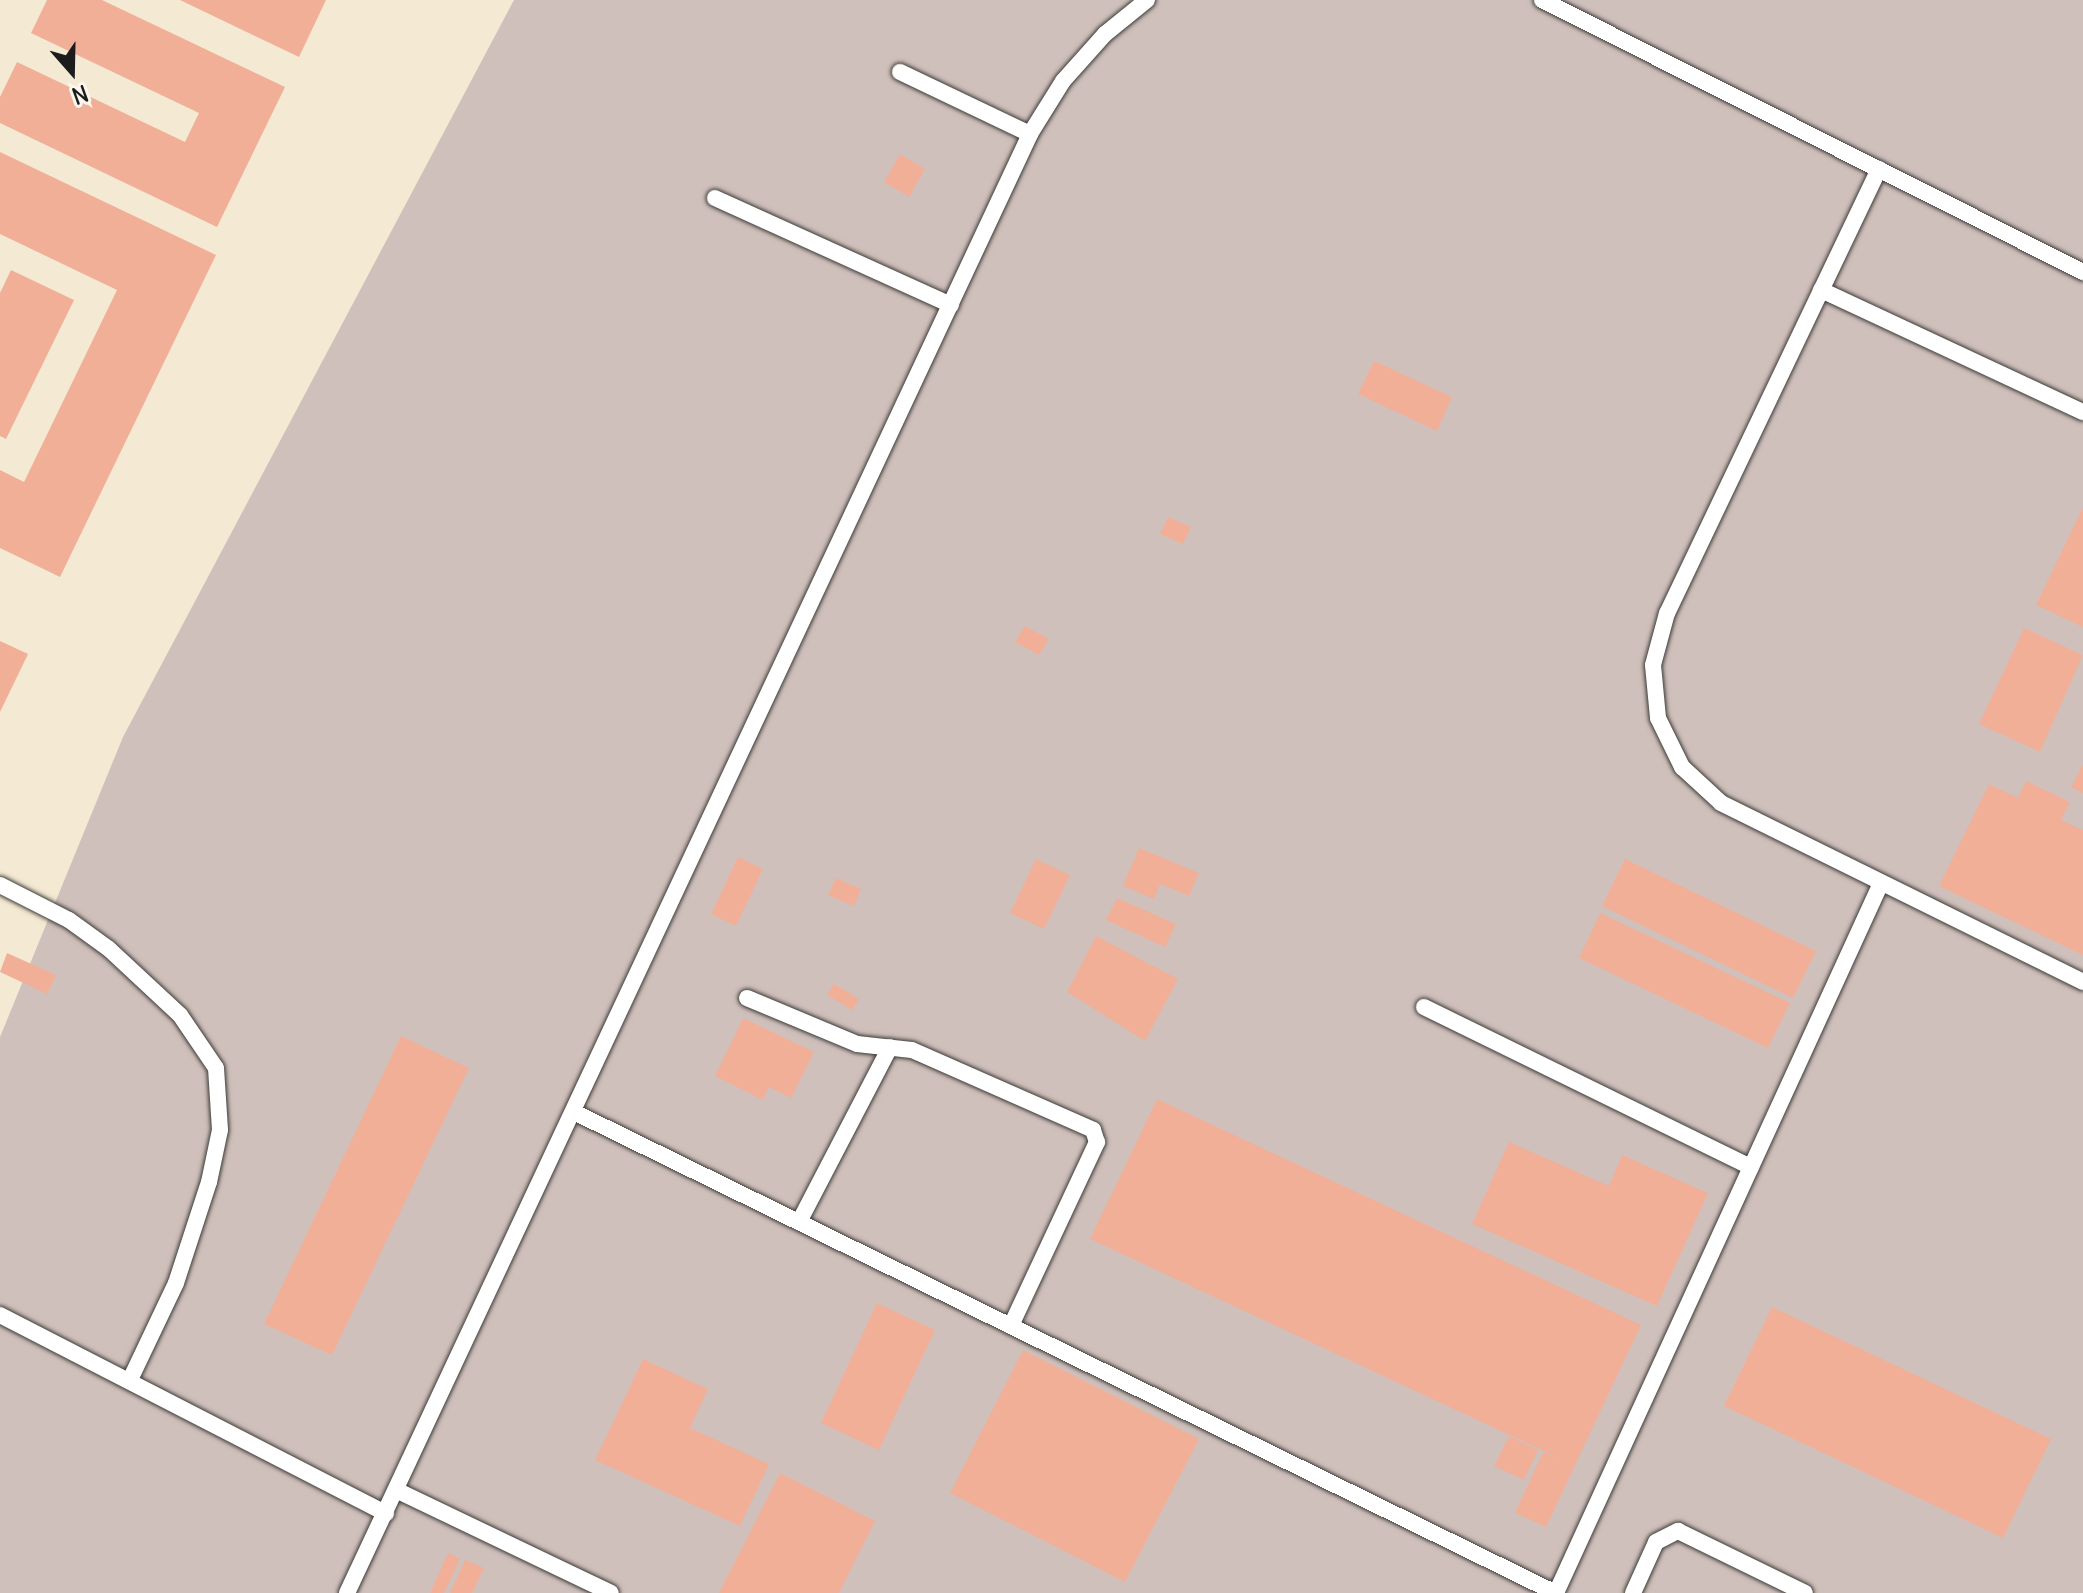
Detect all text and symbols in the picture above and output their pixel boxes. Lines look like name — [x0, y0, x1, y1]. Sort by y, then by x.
north arrow — [32, 32, 112, 112]
text: N — [68, 79, 92, 110]

